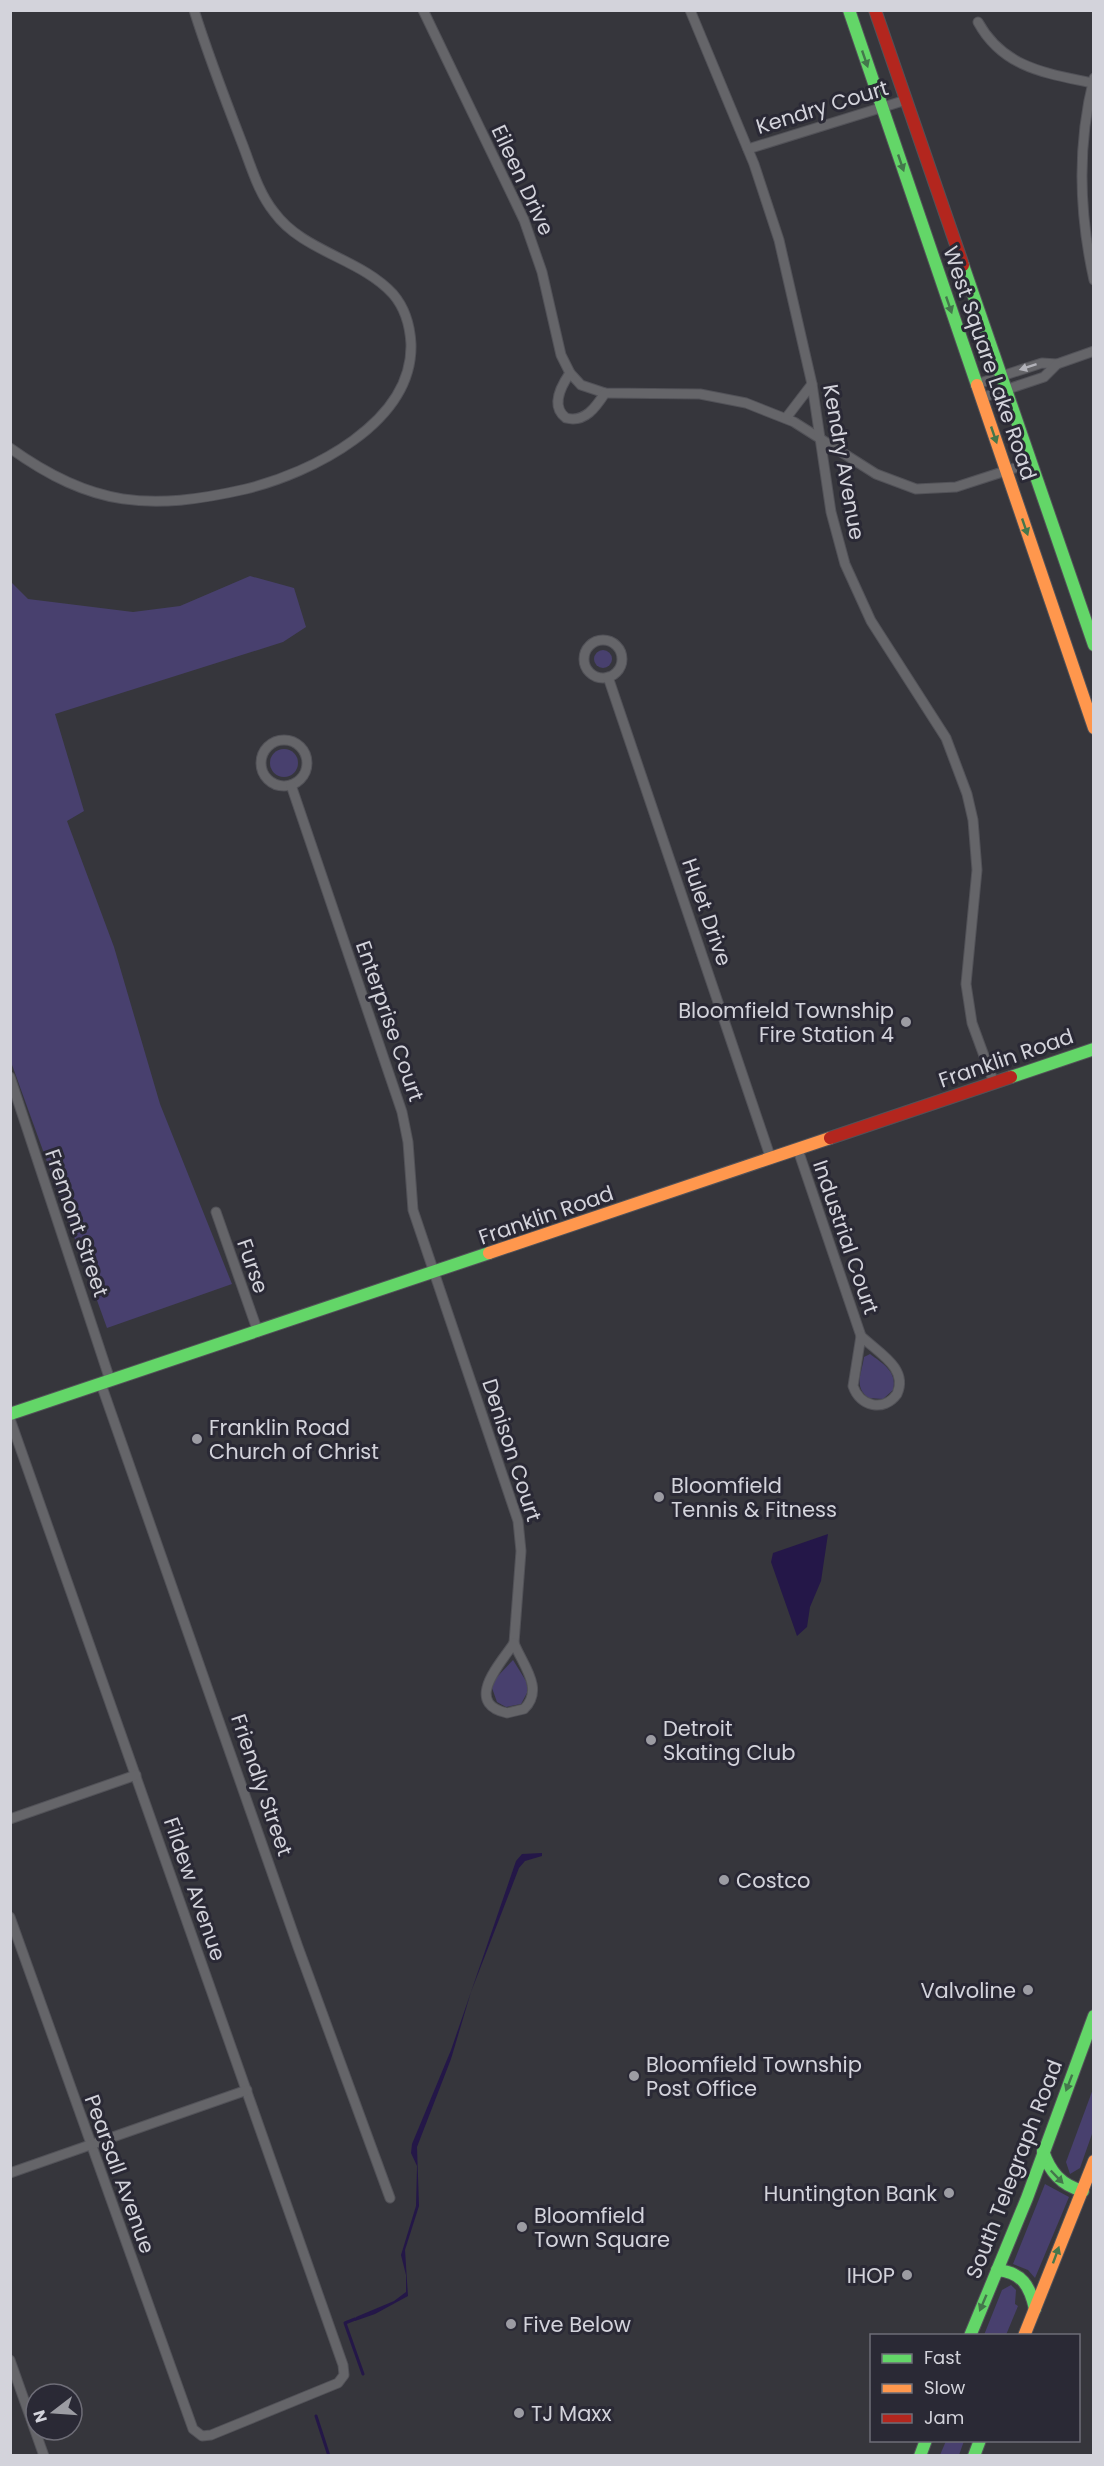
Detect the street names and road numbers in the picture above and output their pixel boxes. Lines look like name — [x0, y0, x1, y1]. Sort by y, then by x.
street label: Kendry Court — [752, 73, 892, 141]
street label: Eileen Drive — [485, 120, 561, 240]
street label: West Square Lake Road — [936, 242, 1044, 484]
street label: Kendry Avenue — [816, 382, 872, 542]
street label: Hulet Drive — [675, 854, 739, 970]
street label: Enterprise Court — [349, 937, 431, 1105]
street label: Franklin Road — [935, 1021, 1077, 1095]
street label: Fremont Street — [38, 1145, 116, 1301]
street label: Industrial Court — [806, 1156, 886, 1318]
street label: Franklin Road — [475, 1178, 617, 1252]
street label: Furse — [230, 1235, 276, 1297]
street label: Denison Court — [475, 1375, 549, 1525]
street label: Friendly Street — [224, 1710, 300, 1860]
street label: Fildew Avenue — [157, 1813, 233, 1965]
street label: South Telegraph Road — [959, 2055, 1069, 2283]
street label: Pearsall Avenue — [78, 2090, 162, 2258]

